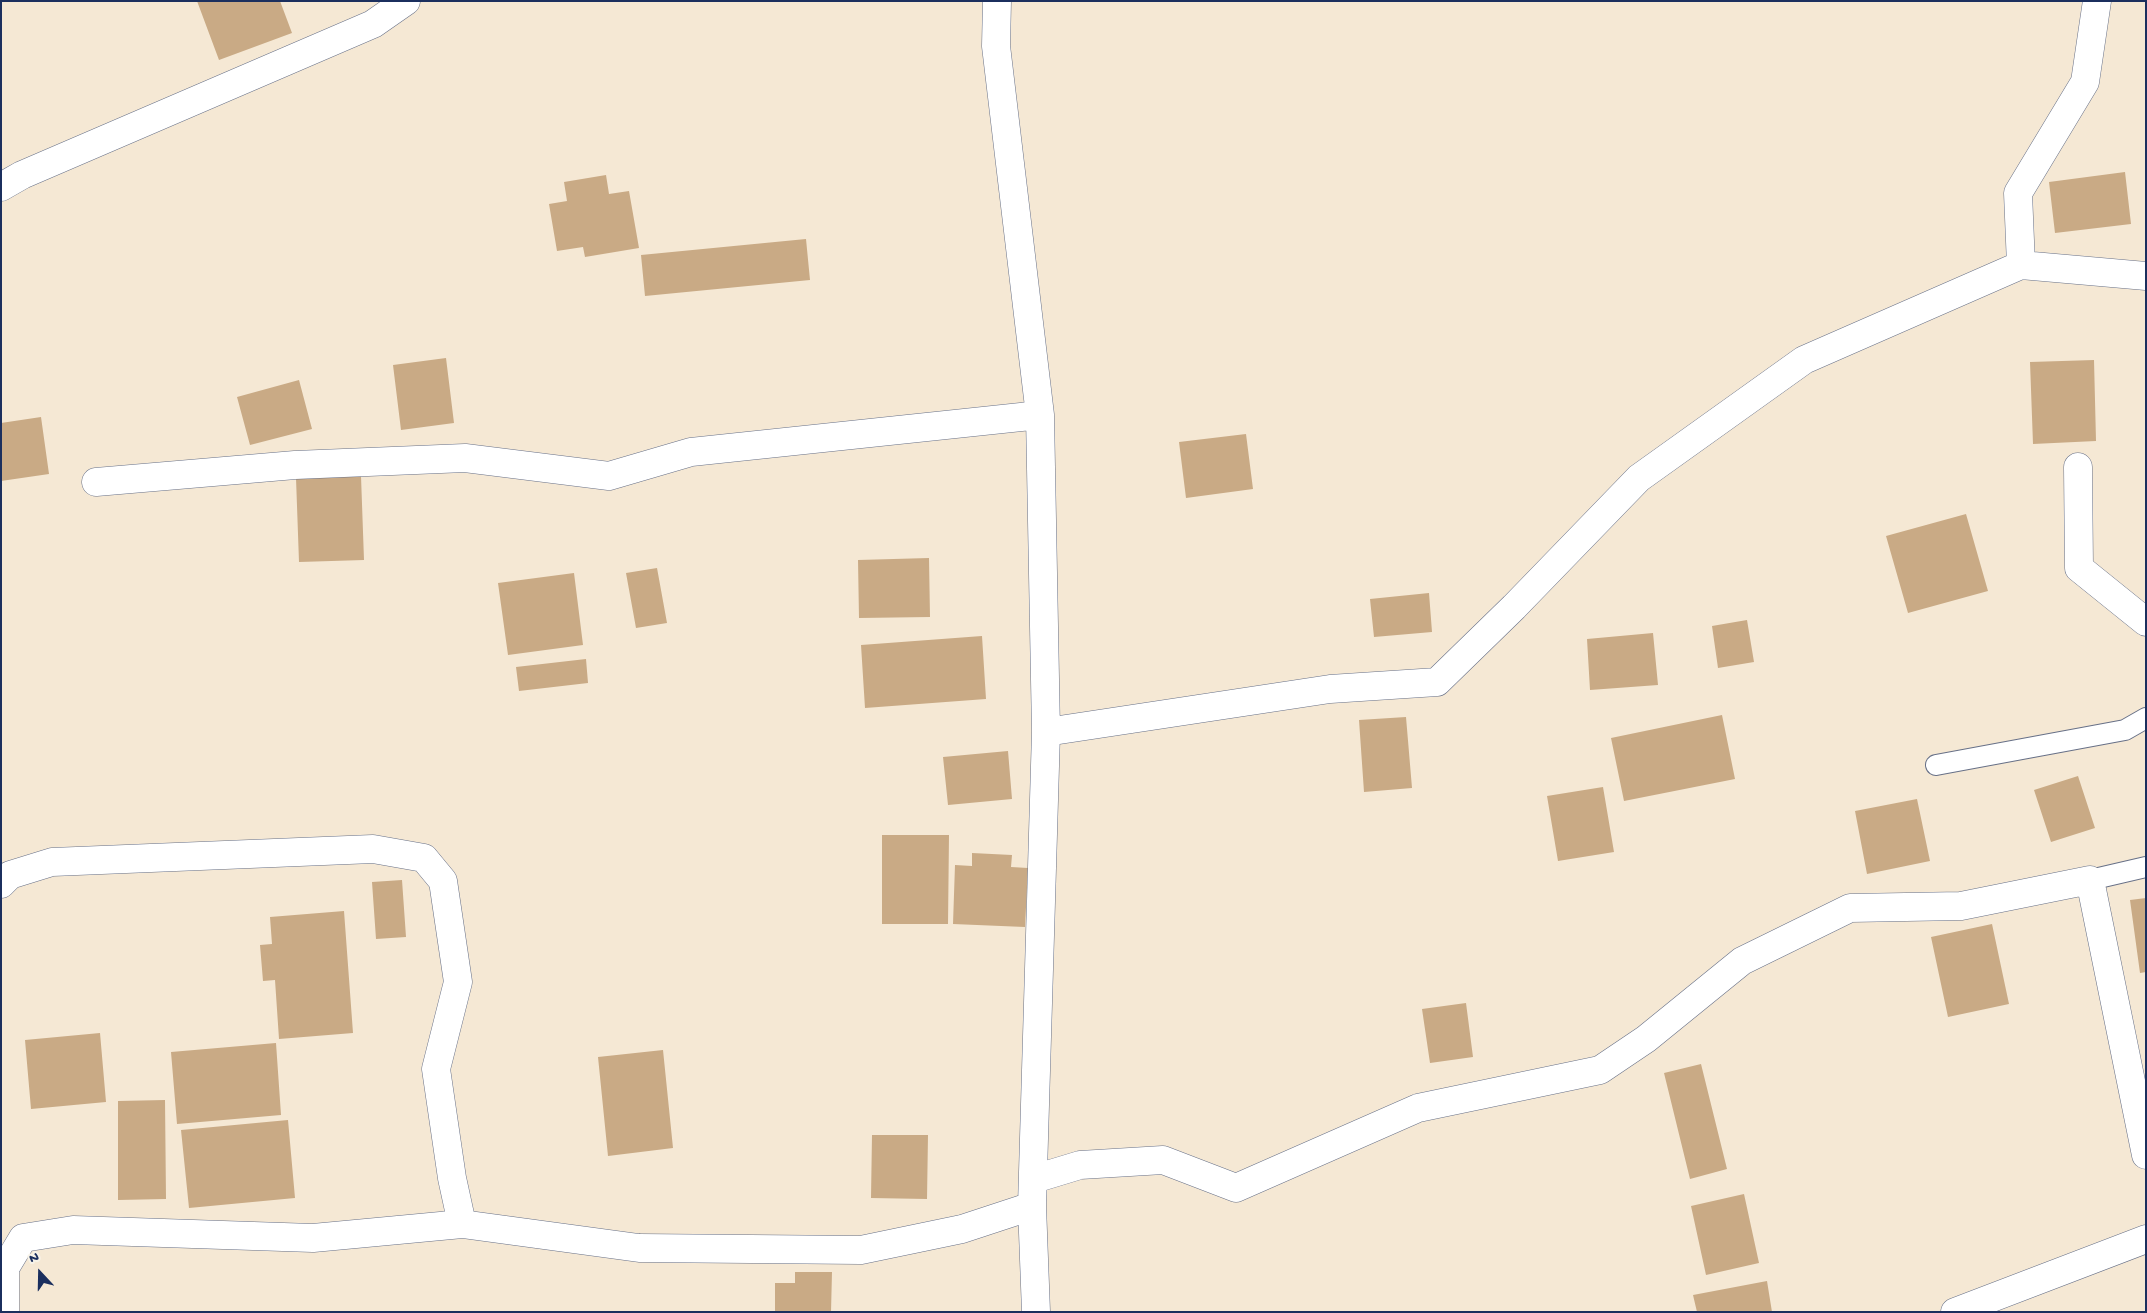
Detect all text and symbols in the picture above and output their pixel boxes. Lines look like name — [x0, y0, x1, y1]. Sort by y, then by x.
north arrow — [15, 1248, 65, 1298]
text: N — [27, 1249, 42, 1268]

